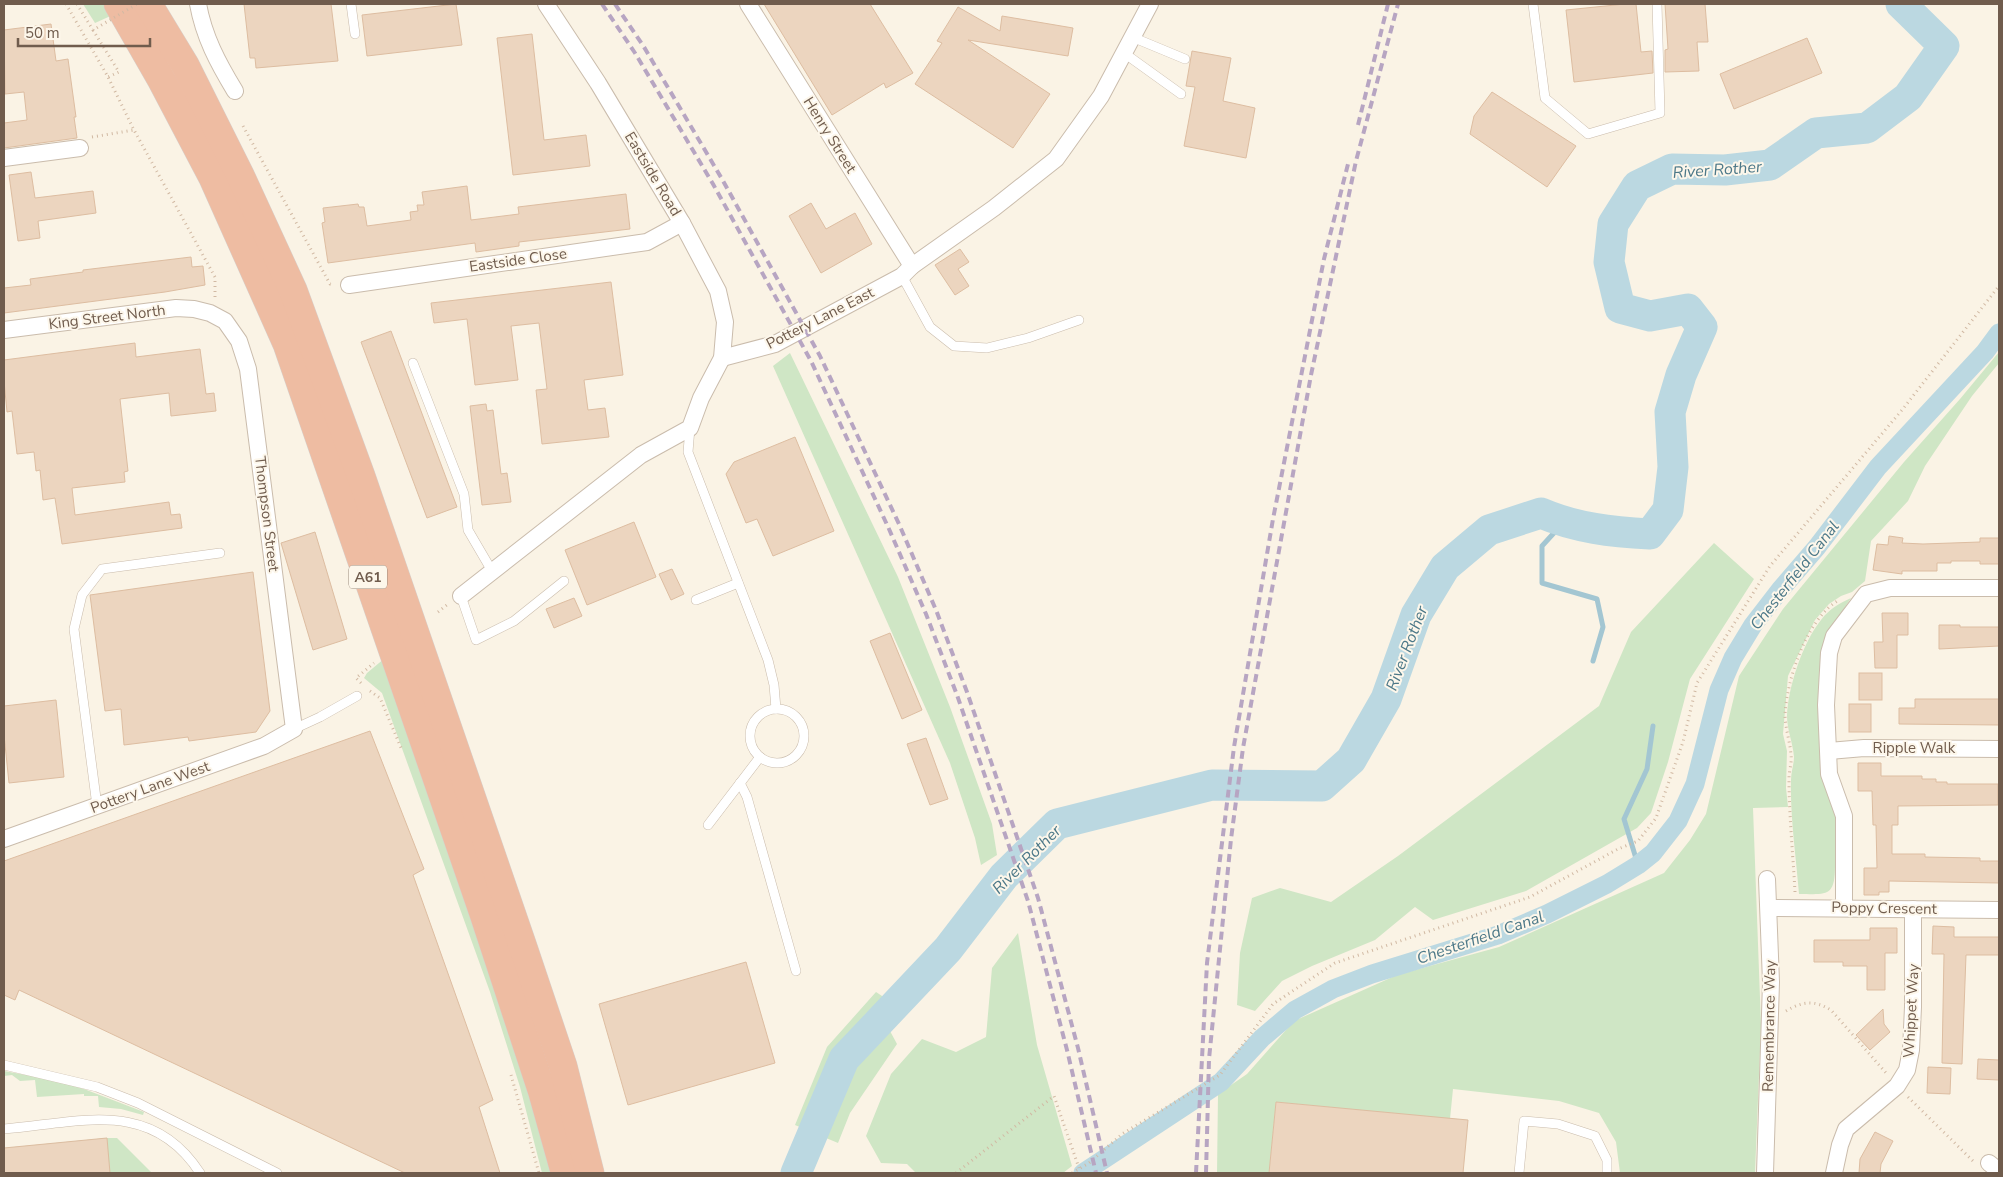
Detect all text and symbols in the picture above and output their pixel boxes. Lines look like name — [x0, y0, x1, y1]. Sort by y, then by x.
scale bar — [18, 15, 150, 47]
text: 50 m — [25, 23, 60, 43]
street label: Henry Street — [799, 93, 862, 177]
street label: Eastside Road — [620, 128, 686, 220]
water label: River Rother — [1672, 156, 1764, 184]
street label: Eastside Close — [468, 243, 568, 277]
street label: Pottery Lane East — [763, 282, 878, 354]
street label: King Street North — [47, 300, 167, 334]
street label: Thompson Street — [250, 455, 284, 574]
water label: Chesterfield Canal — [1745, 516, 1845, 635]
road number: A61 — [349, 566, 387, 588]
water label: River Rother — [1381, 602, 1434, 694]
street label: Ripple Walk — [1873, 738, 1956, 758]
street label: Pottery Lane West — [88, 756, 213, 818]
water label: River Rother — [987, 820, 1067, 899]
street label: Poppy Crescent — [1831, 897, 1938, 919]
water label: Chesterfield Canal — [1414, 906, 1547, 970]
street label: Remembrance Way — [1758, 960, 1780, 1092]
street label: Whippet Way — [1899, 963, 1923, 1059]

